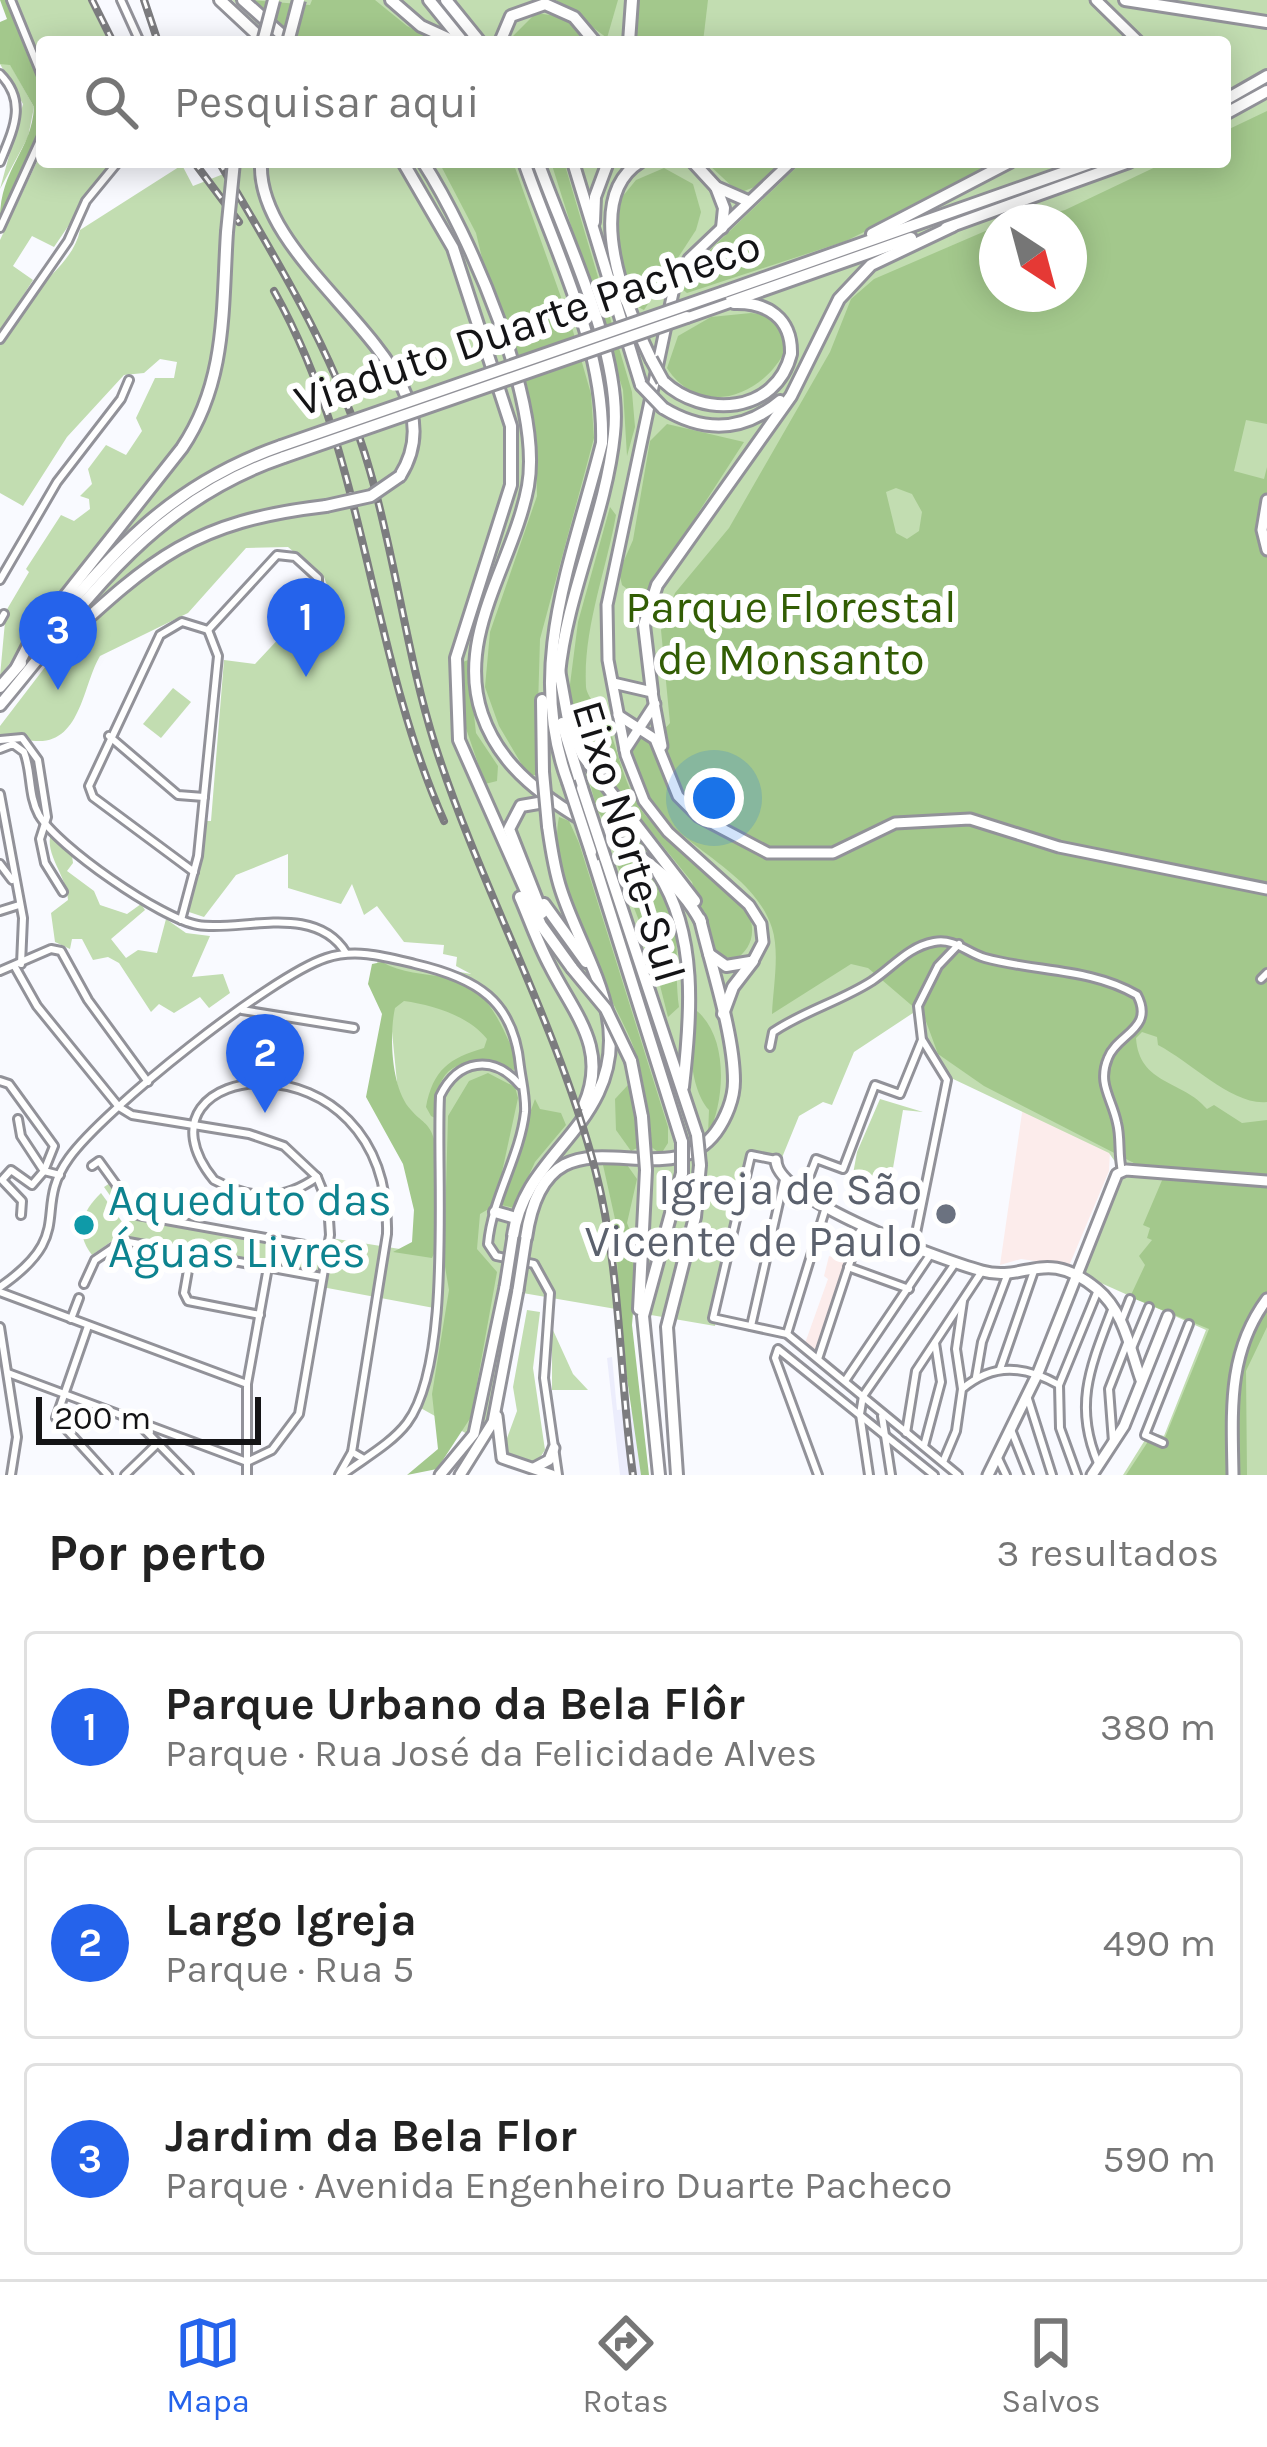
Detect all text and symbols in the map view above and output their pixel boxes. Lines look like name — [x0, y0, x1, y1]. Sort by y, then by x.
search box — [36, 36, 1231, 168]
icon: search — [78, 69, 144, 135]
text: Pesquisar aqui — [174, 76, 480, 128]
north arrow — [979, 204, 1087, 312]
street label: Viaduto Duarte Pacheco — [288, 219, 767, 427]
pin: 1 — [267, 578, 345, 677]
park label: Parque Florestal de Monsanto — [625, 581, 957, 685]
pin: 3 — [19, 591, 97, 690]
street label: Eixo Norte-Sul — [562, 694, 697, 988]
your location — [684, 768, 744, 828]
pin: 2 — [226, 1014, 304, 1113]
place label: Igreja de São Vicente de Paulo — [584, 1163, 922, 1267]
place label: Aqueduto das Águas Livres — [108, 1174, 392, 1279]
marker: Igreja de São Vicente de Paulo — [933, 1201, 959, 1227]
marker: Aqueduto das Águas Livres — [71, 1212, 97, 1238]
scale bar — [36, 1391, 261, 1444]
text: 200 m — [54, 1399, 151, 1437]
text: Por perto — [48, 1523, 267, 1583]
text: 3 resultados — [997, 1530, 1219, 1576]
text: Parque Urbano da Bela Flôr — [165, 1678, 745, 1730]
text: 1 — [83, 1704, 97, 1750]
text: 380 m — [1100, 1704, 1216, 1750]
text: Parque · Rua José da Felicidade Alves — [165, 1730, 817, 1776]
text: Largo Igreja — [165, 1894, 417, 1946]
text: 2 — [78, 1920, 102, 1966]
text: 490 m — [1103, 1920, 1216, 1966]
text: Parque · Rua 5 — [165, 1946, 414, 1992]
text: Jardim da Bela Flor — [165, 2110, 577, 2162]
text: 3 — [78, 2136, 102, 2182]
text: 590 m — [1102, 2136, 1216, 2182]
text: Parque · Avenida Engenheiro Duarte Pacheco — [165, 2162, 952, 2208]
tab: Mapa — [166, 2310, 250, 2420]
tab: Rotas — [583, 2310, 669, 2420]
tab: Salvos — [1001, 2310, 1101, 2420]

